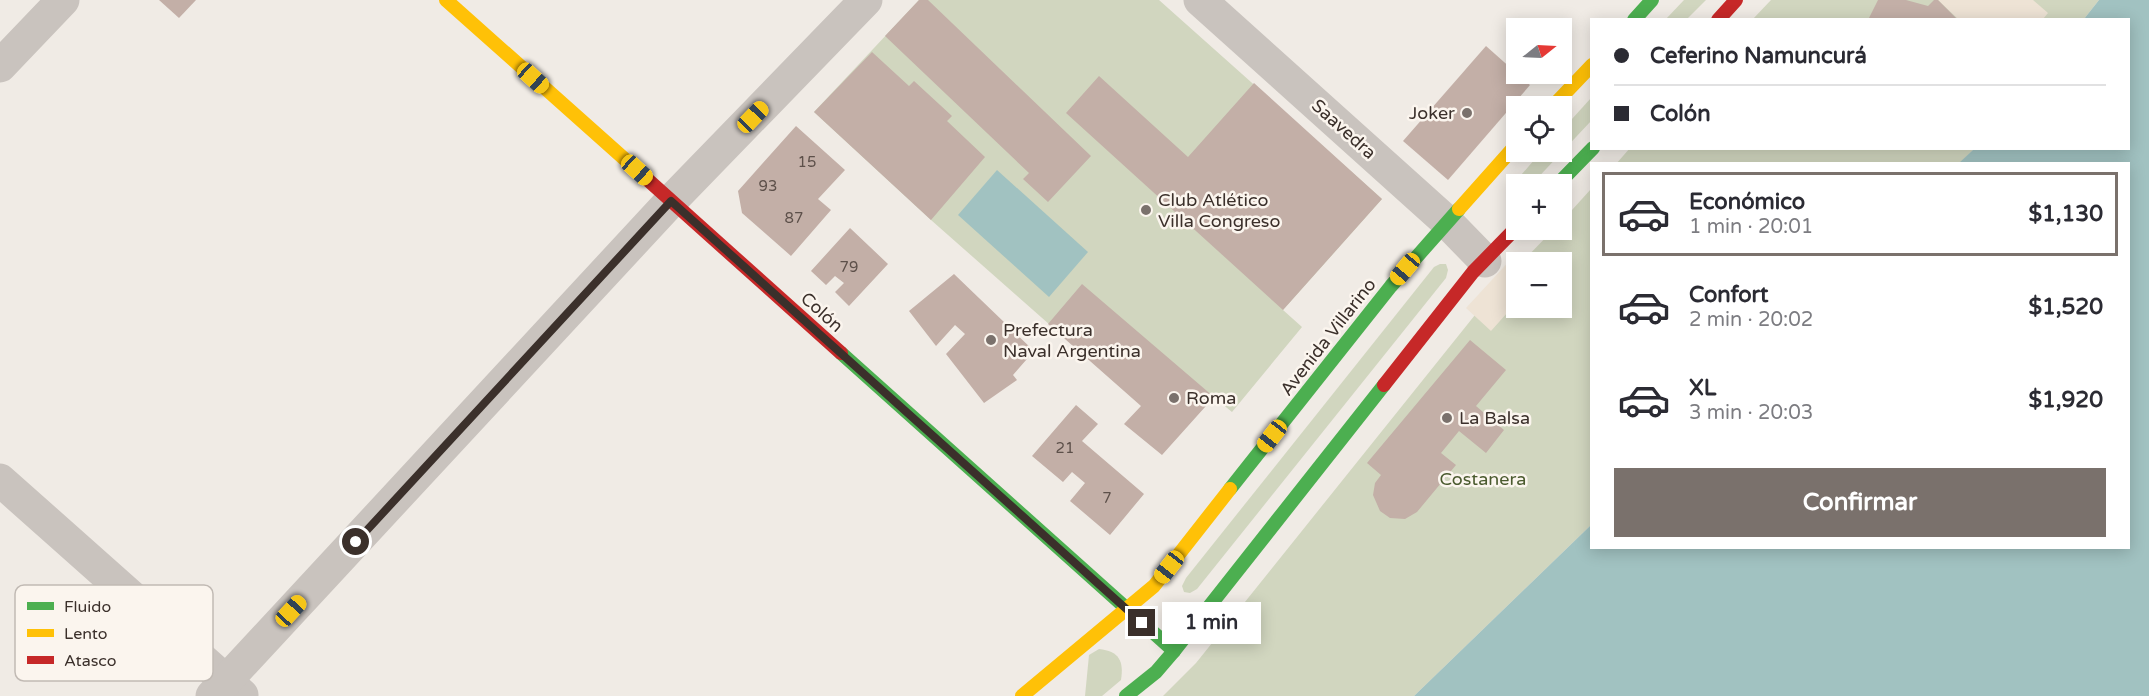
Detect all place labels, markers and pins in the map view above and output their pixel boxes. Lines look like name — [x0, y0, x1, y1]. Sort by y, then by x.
place label: Joker — [1409, 102, 1455, 124]
marker: Joker — [1460, 106, 1474, 120]
place label: Club Atlético Villa Congreso — [1158, 189, 1280, 232]
marker: Club Atlético Villa Congreso — [1139, 203, 1153, 217]
place label: Prefectura Naval Argentina — [1003, 319, 1141, 362]
marker: Prefectura Naval Argentina — [984, 333, 998, 347]
place label: Roma — [1186, 387, 1236, 409]
marker: Roma — [1167, 391, 1181, 405]
place label: La Balsa — [1459, 407, 1530, 429]
marker: La Balsa — [1440, 411, 1454, 425]

